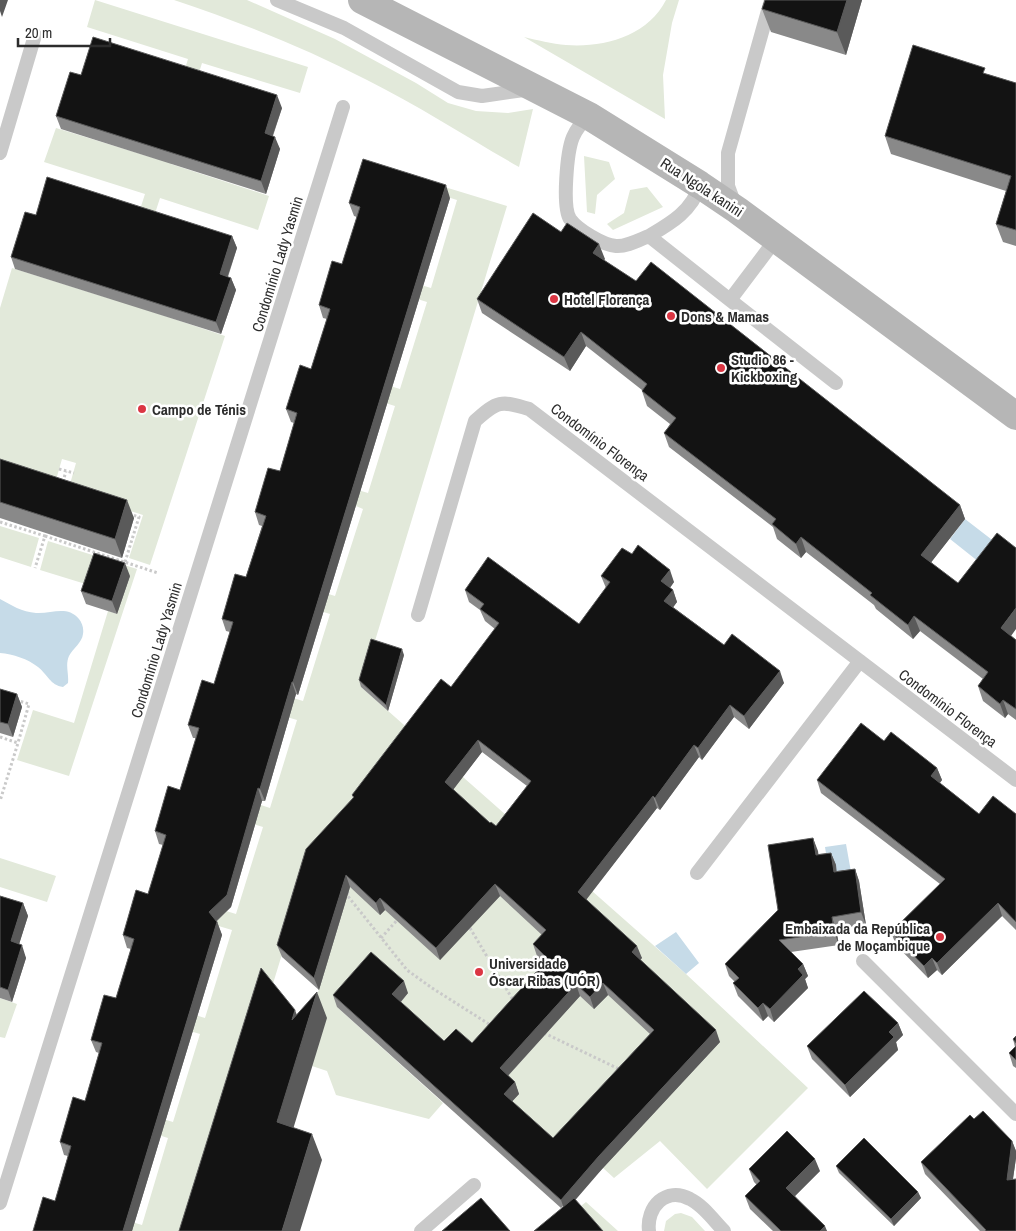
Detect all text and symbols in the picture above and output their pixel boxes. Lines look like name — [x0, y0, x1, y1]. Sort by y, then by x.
scale bar — [18, 15, 110, 47]
text: 20 m — [25, 22, 52, 43]
street label: Rua Ngola kanini — [656, 152, 748, 222]
street label: Condomínio Lady Yasmin — [246, 193, 308, 335]
place label: Hotel Florença — [564, 289, 650, 310]
marker: Hotel Florença — [548, 293, 560, 305]
place label: Dons & Mamas — [681, 306, 769, 327]
marker: Dons & Mamas — [665, 310, 677, 322]
place label: Studio 86 - Kickboxing — [731, 349, 798, 387]
marker: Studio 86 - Kickboxing — [715, 362, 727, 374]
street label: Condomínio Florença — [546, 398, 654, 486]
place label: Campo de Ténis — [152, 399, 246, 420]
marker: Campo de Ténis — [136, 403, 148, 415]
street label: Condomínio Lady Yasmin — [125, 579, 187, 721]
street label: Condomínio Florença — [894, 664, 1002, 752]
place label: Embaixada da República de Moçambique — [785, 918, 930, 956]
marker: Embaixada da República de Moçambique — [934, 931, 946, 943]
place label: Universidade Óscar Ribas (UÓR) — [489, 953, 600, 991]
marker: Universidade Óscar Ribas (UÓR) — [473, 966, 485, 978]

